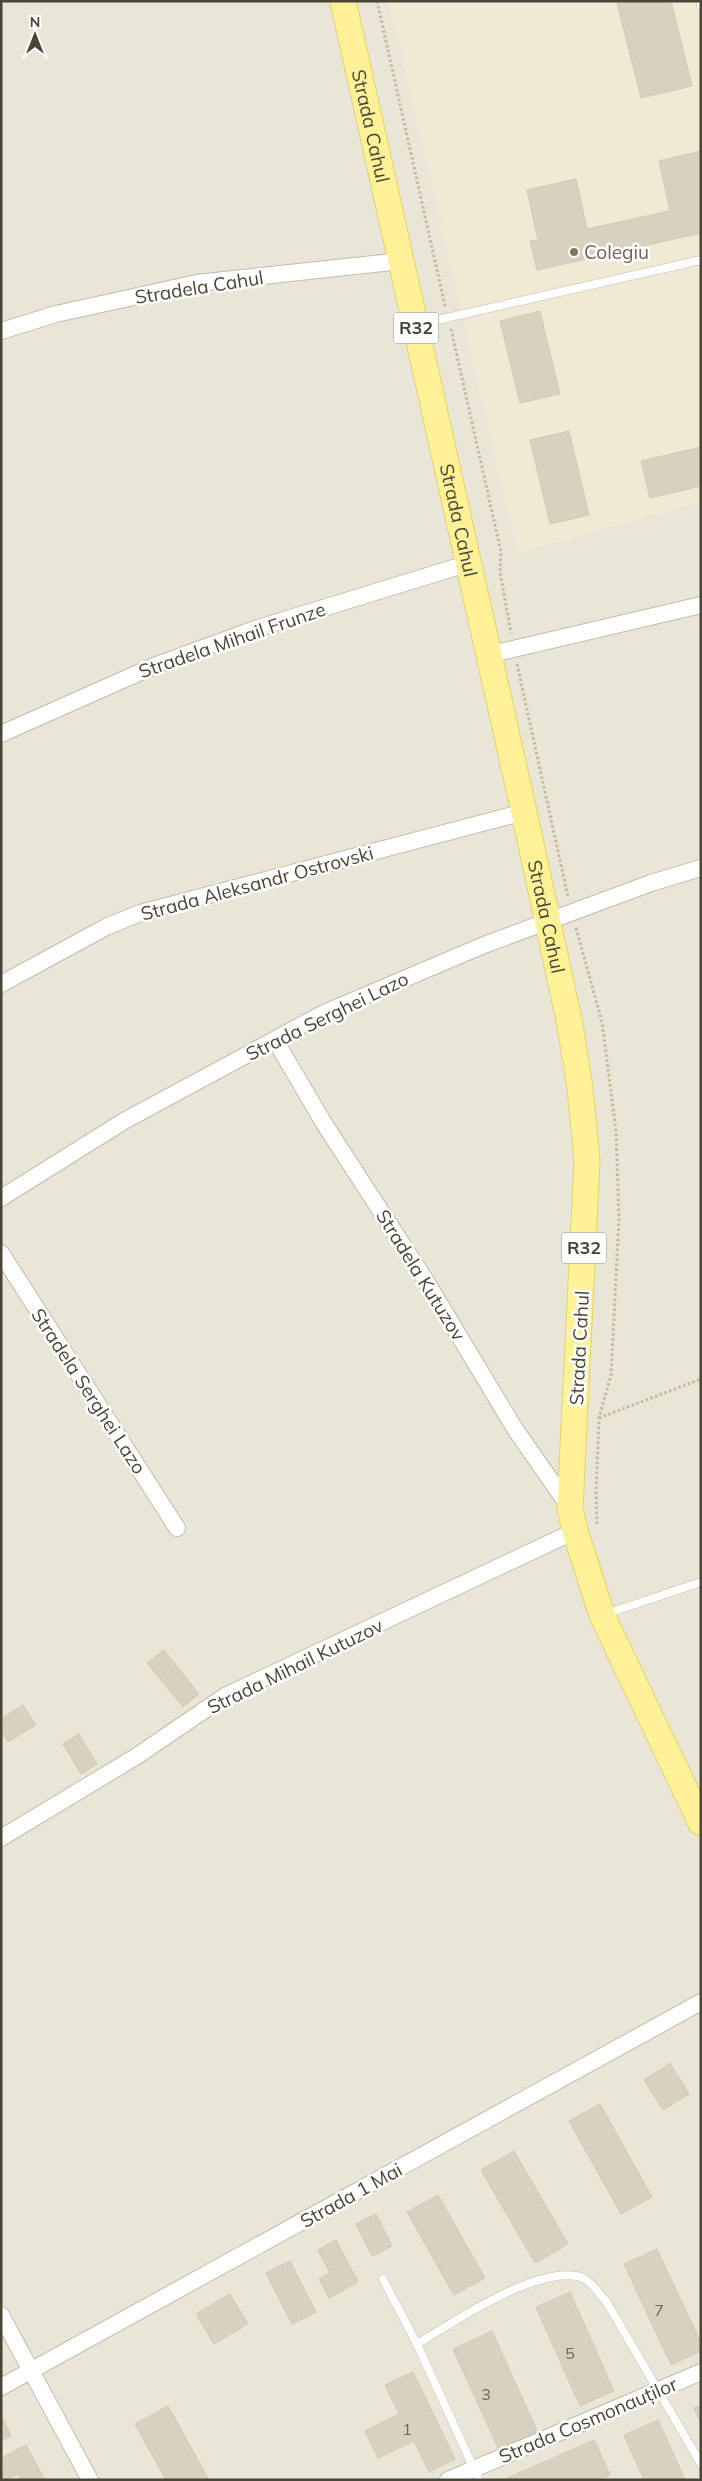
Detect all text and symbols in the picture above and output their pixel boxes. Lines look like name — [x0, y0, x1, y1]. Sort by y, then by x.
north arrow — [10, 10, 60, 60]
text: N — [30, 13, 40, 31]
street label: Strada Cahul — [347, 67, 395, 185]
place label: Colegiu — [584, 240, 649, 264]
marker: Colegiu — [568, 246, 580, 258]
street label: Stradela Cahul — [133, 265, 265, 309]
road number: R32 — [394, 312, 438, 343]
street label: Strada Cahul — [435, 461, 483, 579]
street label: Stradela Mihail Frunze — [135, 597, 329, 683]
street label: Strada Aleksandr Ostrovski — [138, 840, 376, 926]
street label: Strada Cahul — [523, 858, 570, 975]
street label: Strada Serghei Lazo — [242, 966, 412, 1066]
street label: Stradela Kutuzov — [371, 1205, 471, 1345]
road number: R32 — [562, 1232, 606, 1264]
street label: Strada Cahul — [564, 1290, 594, 1406]
street label: Stradela Serghei Lazo — [26, 1304, 152, 1478]
street label: Strada Mihail Kutuzov — [203, 1613, 387, 1719]
street label: Strada 1 Mai — [296, 2157, 406, 2233]
house number: 7 — [654, 2300, 664, 2320]
house number: 5 — [565, 2343, 575, 2363]
street label: Strada Cosmonauților — [495, 2372, 681, 2469]
house number: 3 — [481, 2384, 491, 2404]
house number: 1 — [402, 2419, 412, 2439]

